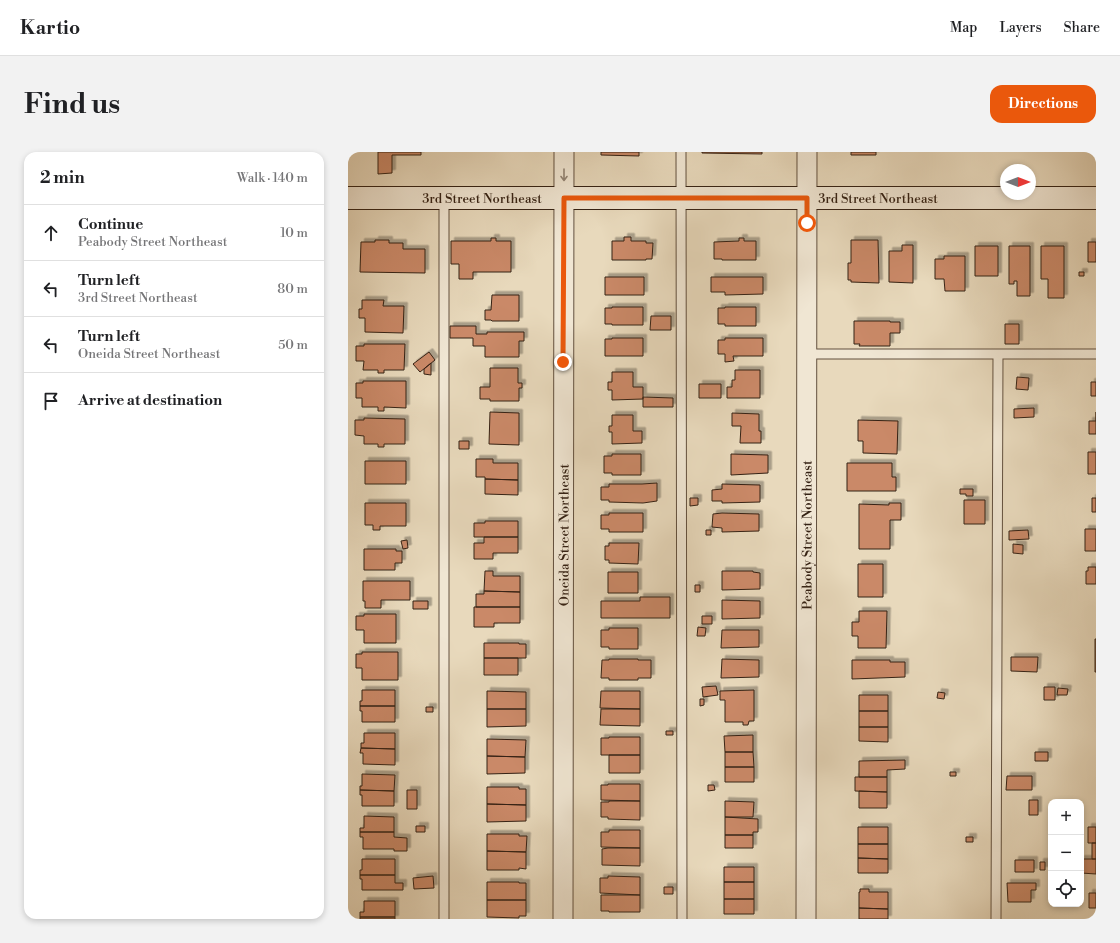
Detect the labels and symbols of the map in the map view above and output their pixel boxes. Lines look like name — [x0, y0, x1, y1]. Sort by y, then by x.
north arrow — [1000, 164, 1036, 200]
one-way arrow — [560, 168, 568, 181]
street label: 3rd Street Northeast — [422, 191, 542, 207]
street label: 3rd Street Northeast — [818, 191, 938, 207]
route start — [798, 214, 816, 232]
route end — [554, 353, 572, 371]
street label: Peabody Street Northeast — [799, 460, 816, 610]
street label: Oneida Street Northeast — [556, 463, 573, 606]

